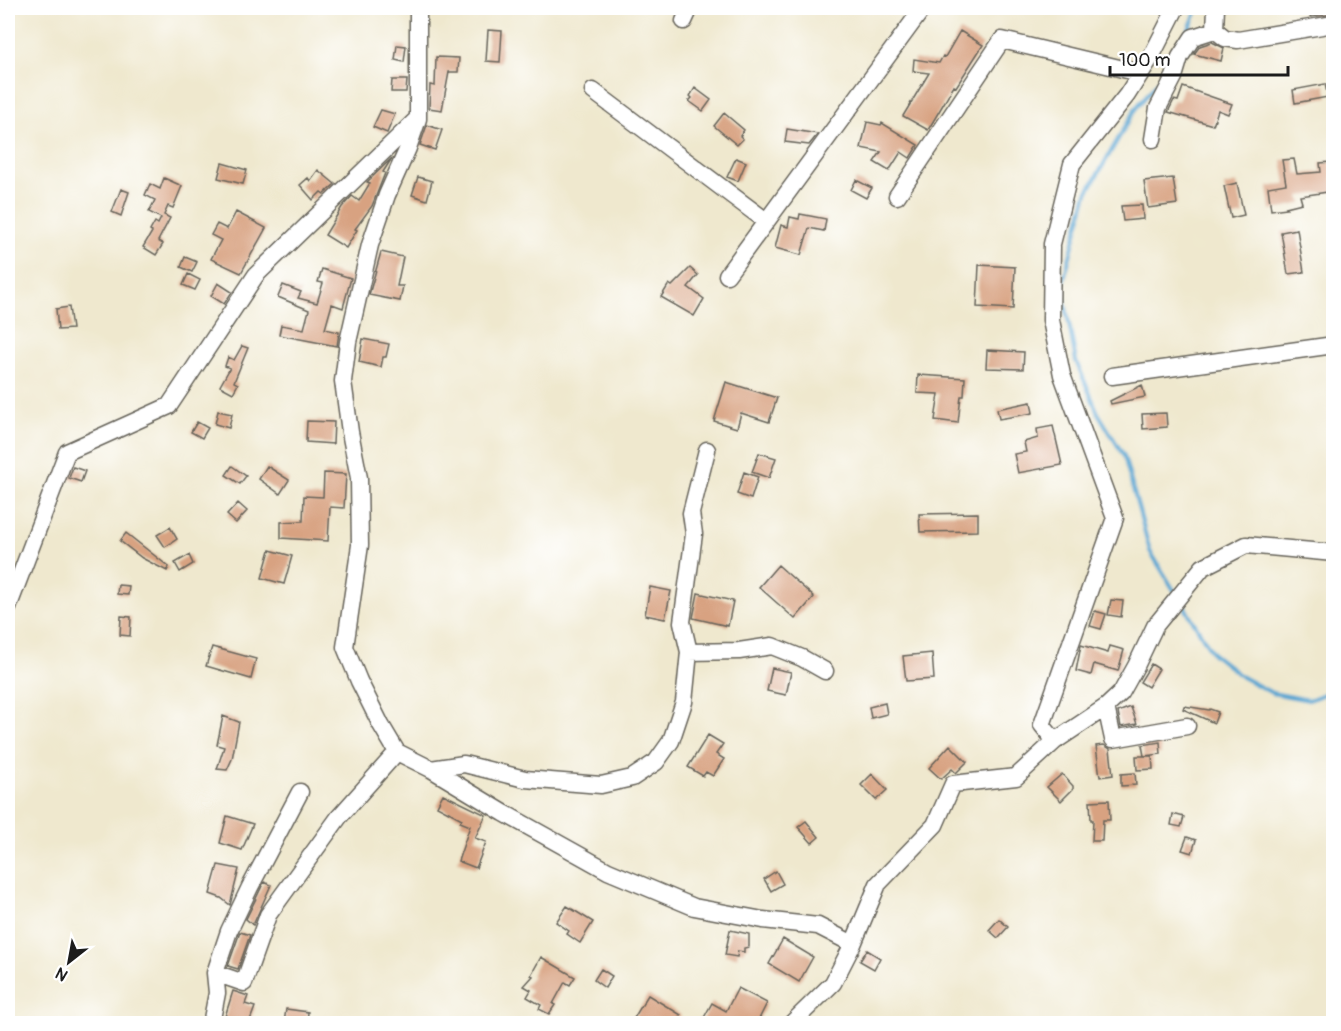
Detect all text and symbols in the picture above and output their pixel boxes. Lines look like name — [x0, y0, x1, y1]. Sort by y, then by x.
scale bar — [1110, 39, 1288, 77]
text: 100 m — [1119, 49, 1171, 72]
north arrow — [39, 932, 99, 992]
text: N — [52, 963, 72, 985]

